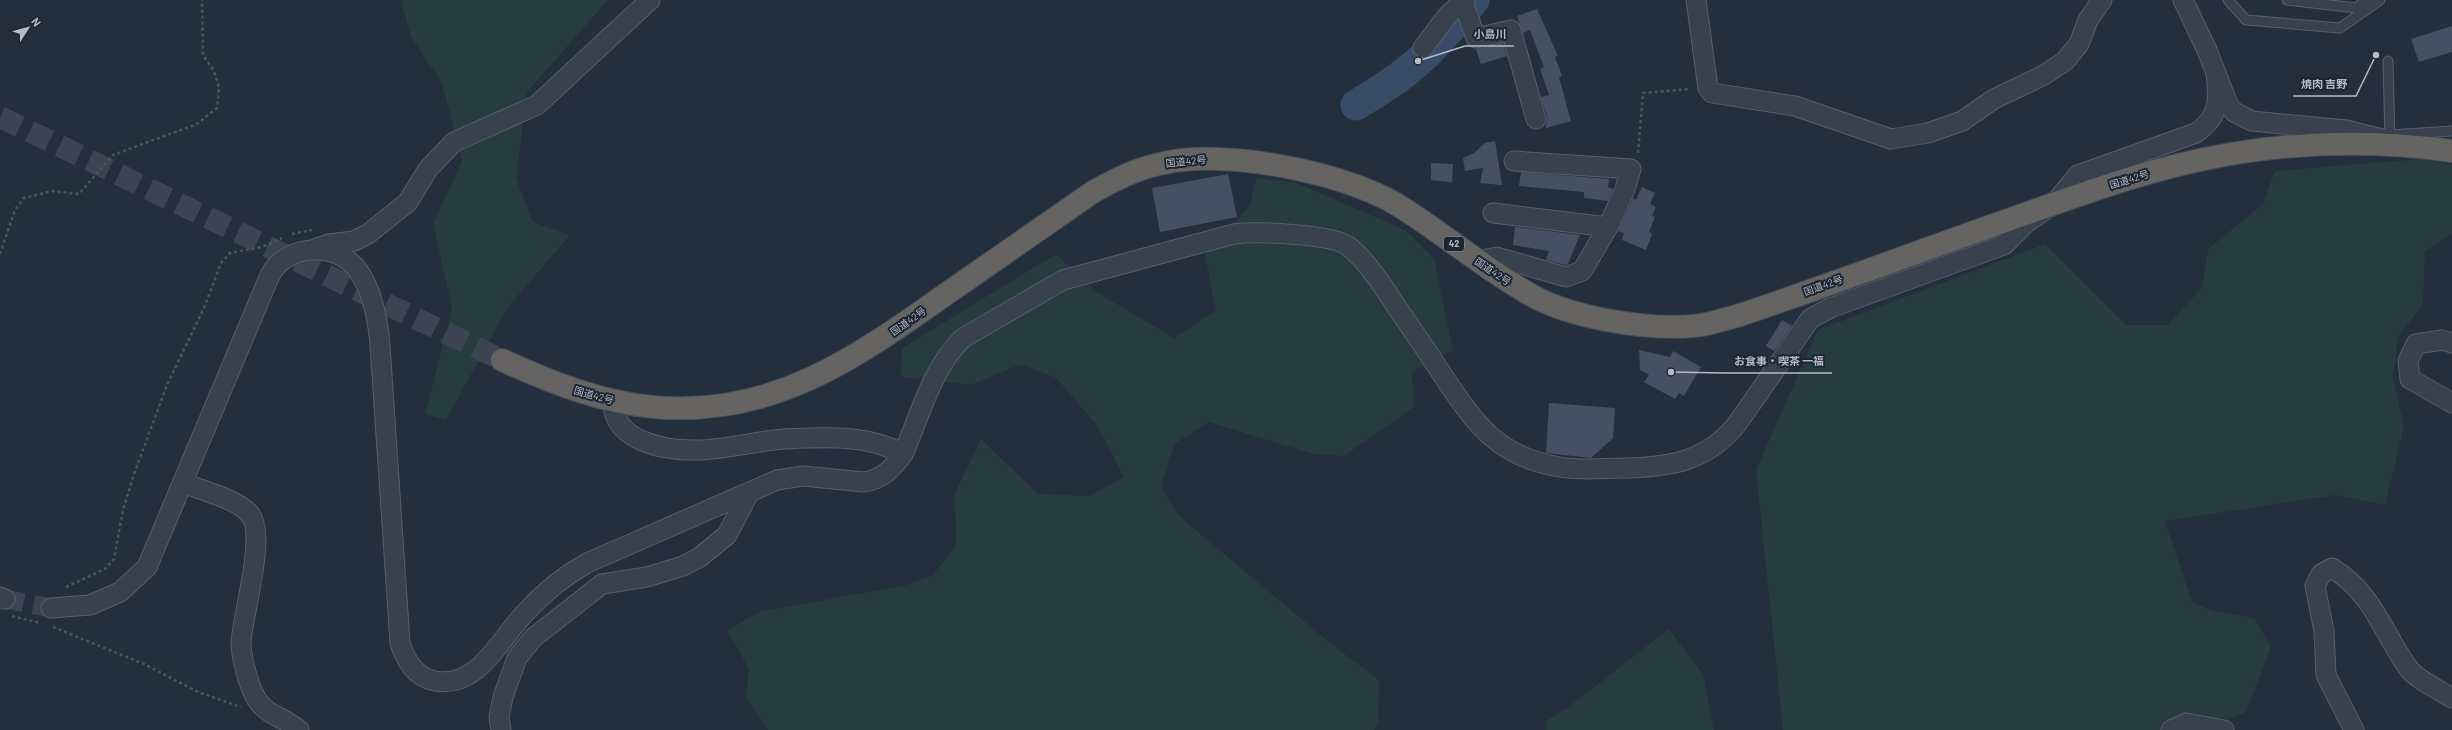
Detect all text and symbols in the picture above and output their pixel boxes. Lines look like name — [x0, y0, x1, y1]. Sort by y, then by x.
north arrow — [8, 8, 48, 48]
text: N — [29, 15, 44, 29]
callout: 小島川 — [1465, 23, 1514, 46]
text: 小島川 — [1474, 27, 1507, 40]
callout: 焼肉 吉野 — [2293, 73, 2356, 96]
text: 焼肉 吉野 — [2301, 77, 2348, 90]
street label: 国道42号 — [1165, 153, 1207, 169]
street label: 国道42号 — [2108, 167, 2150, 191]
road number: 42 — [1444, 237, 1464, 251]
street label: 国道42号 — [1473, 255, 1513, 287]
street label: 国道42号 — [1802, 272, 1844, 298]
street label: 国道42号 — [888, 304, 928, 338]
callout: お食事・喫茶 一福 — [1726, 350, 1832, 373]
text: お食事・喫茶 一福 — [1734, 354, 1824, 367]
street label: 国道42号 — [573, 384, 615, 406]

